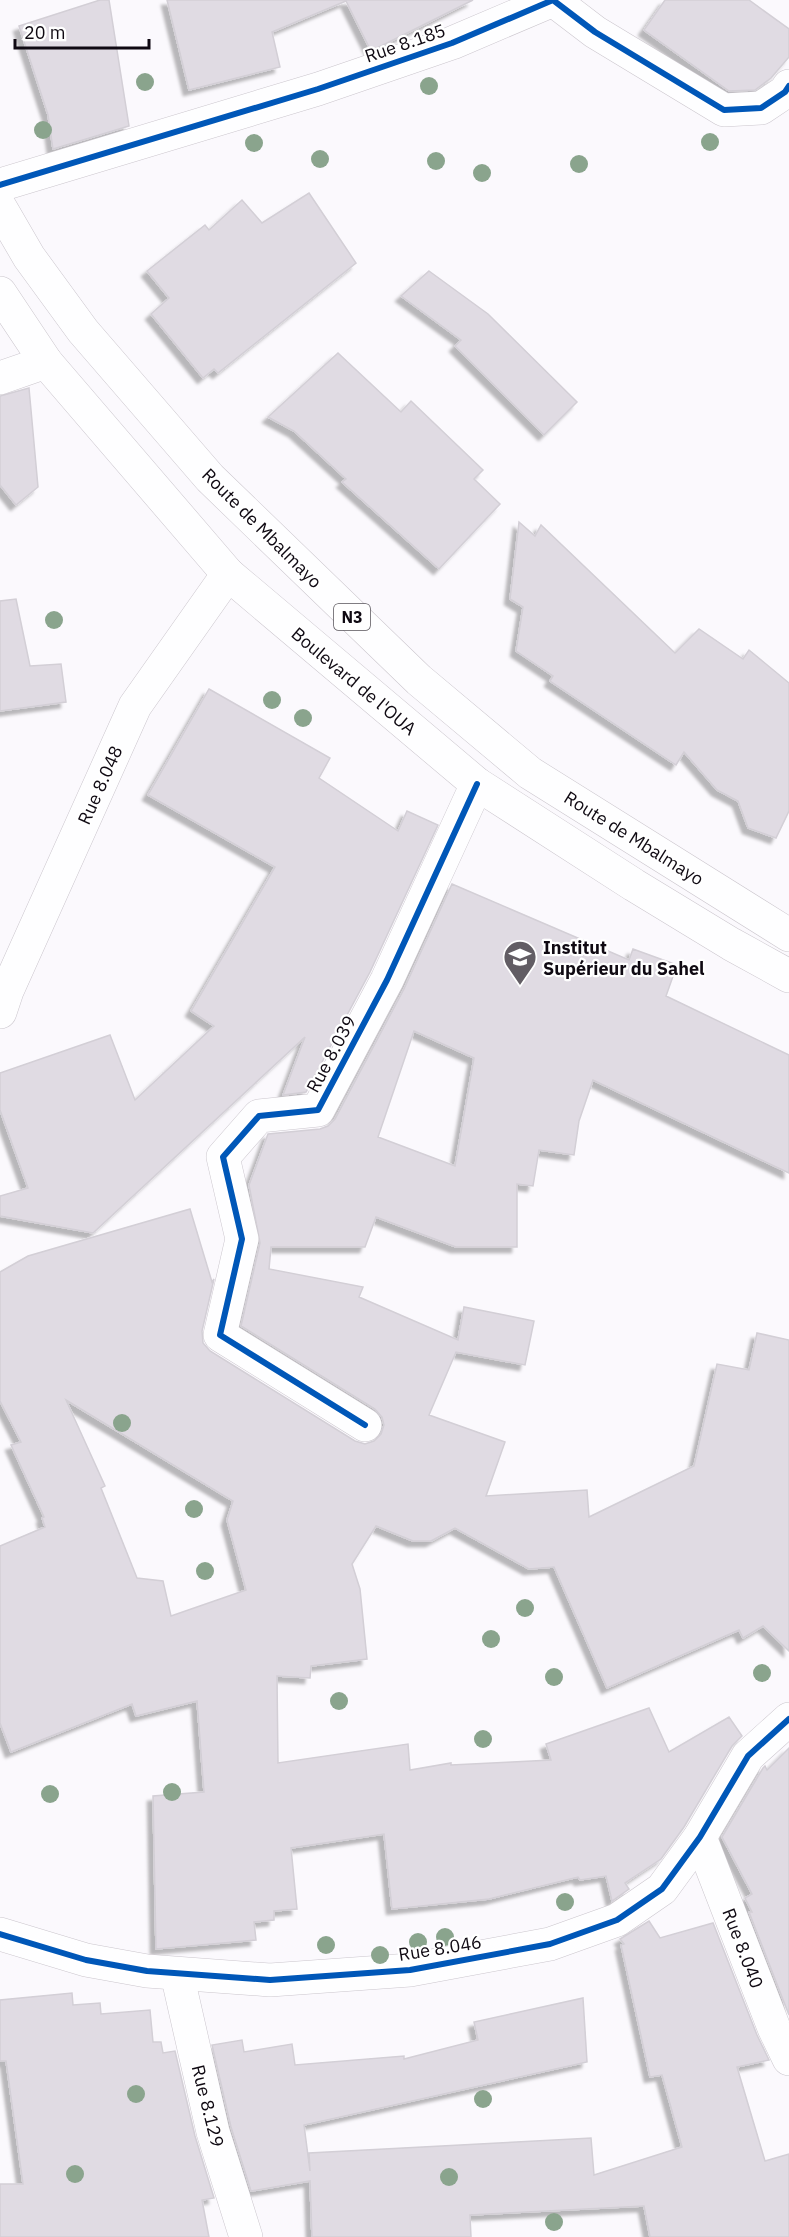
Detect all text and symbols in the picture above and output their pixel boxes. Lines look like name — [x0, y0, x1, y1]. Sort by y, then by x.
scale bar — [15, 12, 148, 50]
street label: Rue 8.185 — [362, 18, 448, 68]
text: 20 m — [24, 21, 66, 44]
street label: Route de Mbalmayo — [197, 463, 327, 593]
road number: N3 — [334, 604, 370, 630]
street label: Boulevard de l'OUA — [287, 622, 422, 740]
street label: Rue 8.048 — [72, 742, 128, 828]
street label: Route de Mbalmayo — [560, 786, 708, 890]
place label: Institut Supérieur du Sahel — [543, 936, 705, 980]
school or university icon: Institut Supérieur du Sahel — [502, 939, 538, 986]
street label: Rue 8.039 — [301, 1012, 361, 1096]
street label: Rue 8.040 — [717, 1905, 769, 1991]
street label: Rue 8.046 — [397, 1930, 483, 1966]
street label: Rue 8.129 — [187, 2062, 229, 2150]

